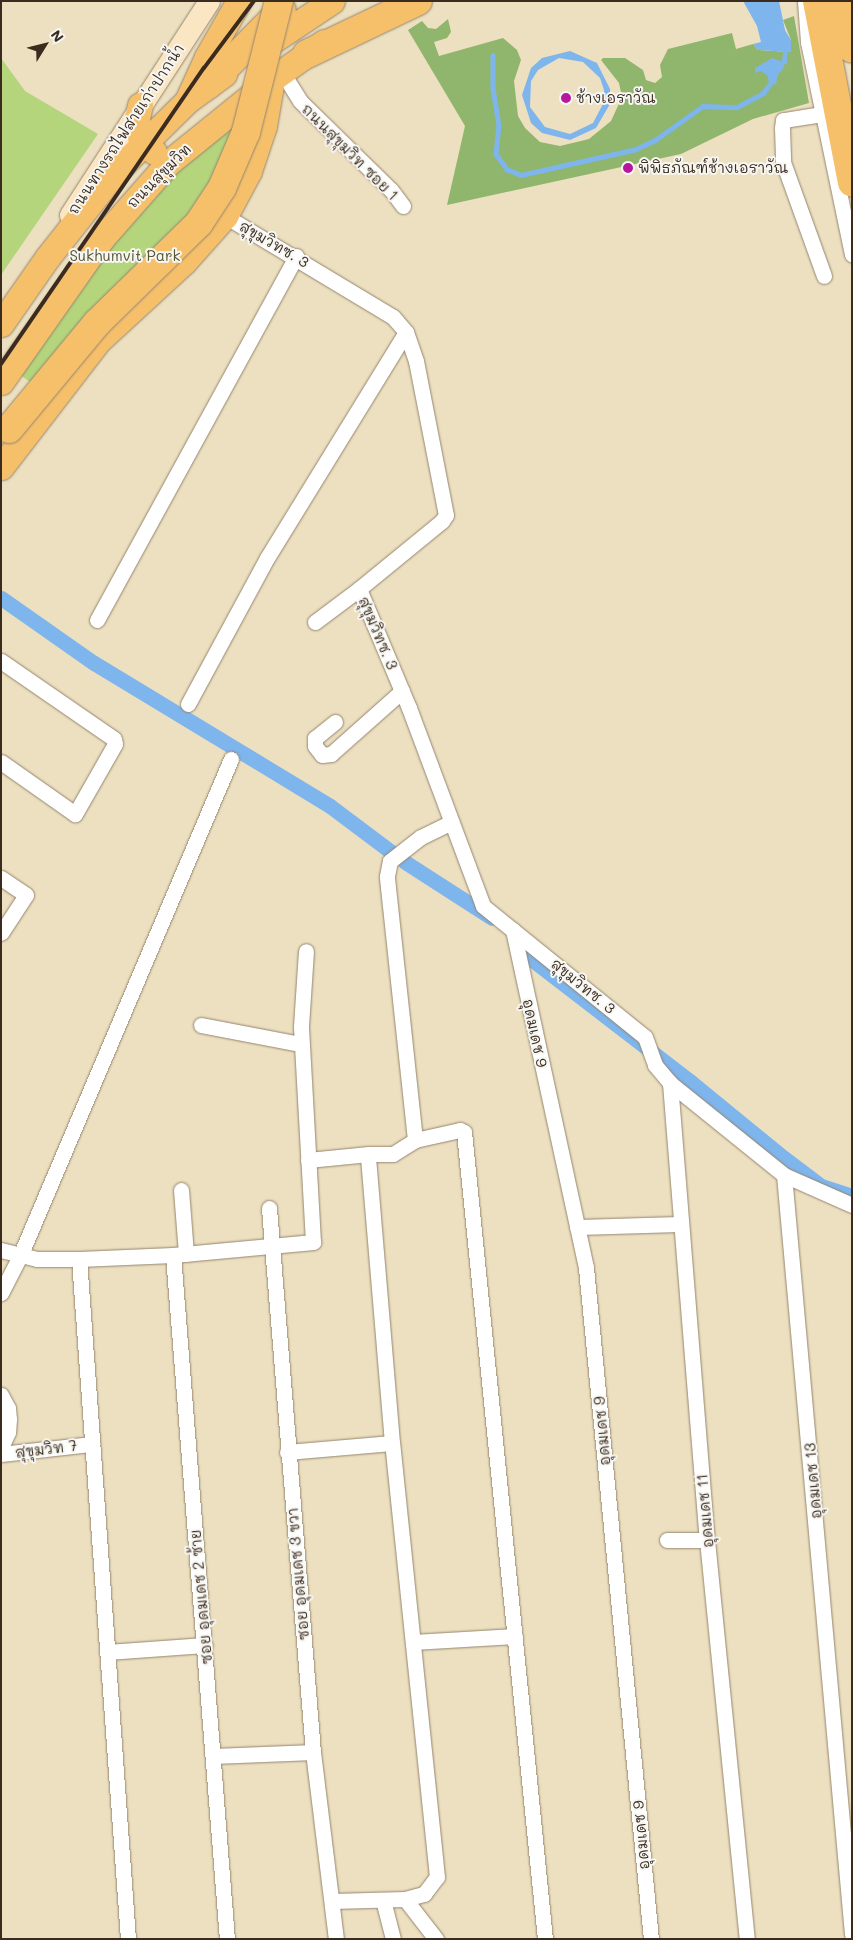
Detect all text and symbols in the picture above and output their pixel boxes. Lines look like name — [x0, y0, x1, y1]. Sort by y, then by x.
north arrow — [20, 20, 70, 70]
text: N — [47, 26, 68, 46]
street label: ถนนทางรถไฟสายเก่าปากน้ำ — [64, 40, 188, 218]
place label: ช้างเอราวัณ — [576, 89, 656, 107]
marker: ช้างเอราวัณ — [560, 92, 572, 104]
street label: ถนนสุขุมวิท ซอย 1 — [298, 100, 402, 204]
street label: ถนนสุขุมวิท — [123, 140, 195, 212]
place label: พิพิธภัณฑ์ช้างเอราวัณ — [638, 159, 788, 177]
marker: พิพิธภัณฑ์ช้างเอราวัณ — [622, 162, 634, 174]
street label: สุขุมวิทซ. 3 — [236, 217, 312, 271]
park label: Sukhumvit Park — [69, 247, 181, 265]
street label: สุขุมวิทซ. 3 — [355, 594, 401, 672]
street label: สุขุมวิทซ. 3 — [547, 955, 619, 1017]
street label: อุดมเดช 9 — [519, 997, 551, 1069]
street label: อุดมเดช 9 — [590, 1396, 614, 1466]
street label: สุขุมวิท 7 — [14, 1436, 78, 1462]
street label: อุดมเดช 13 — [801, 1442, 825, 1520]
street label: อุดมเดช 11 — [693, 1473, 717, 1549]
street label: ซอย อุดมเดช 3 ขวา — [283, 1507, 313, 1641]
street label: ซอย อุดมเดช 2 ซ้าย — [186, 1529, 216, 1665]
street label: อุดมเดช 9 — [629, 1800, 653, 1870]

